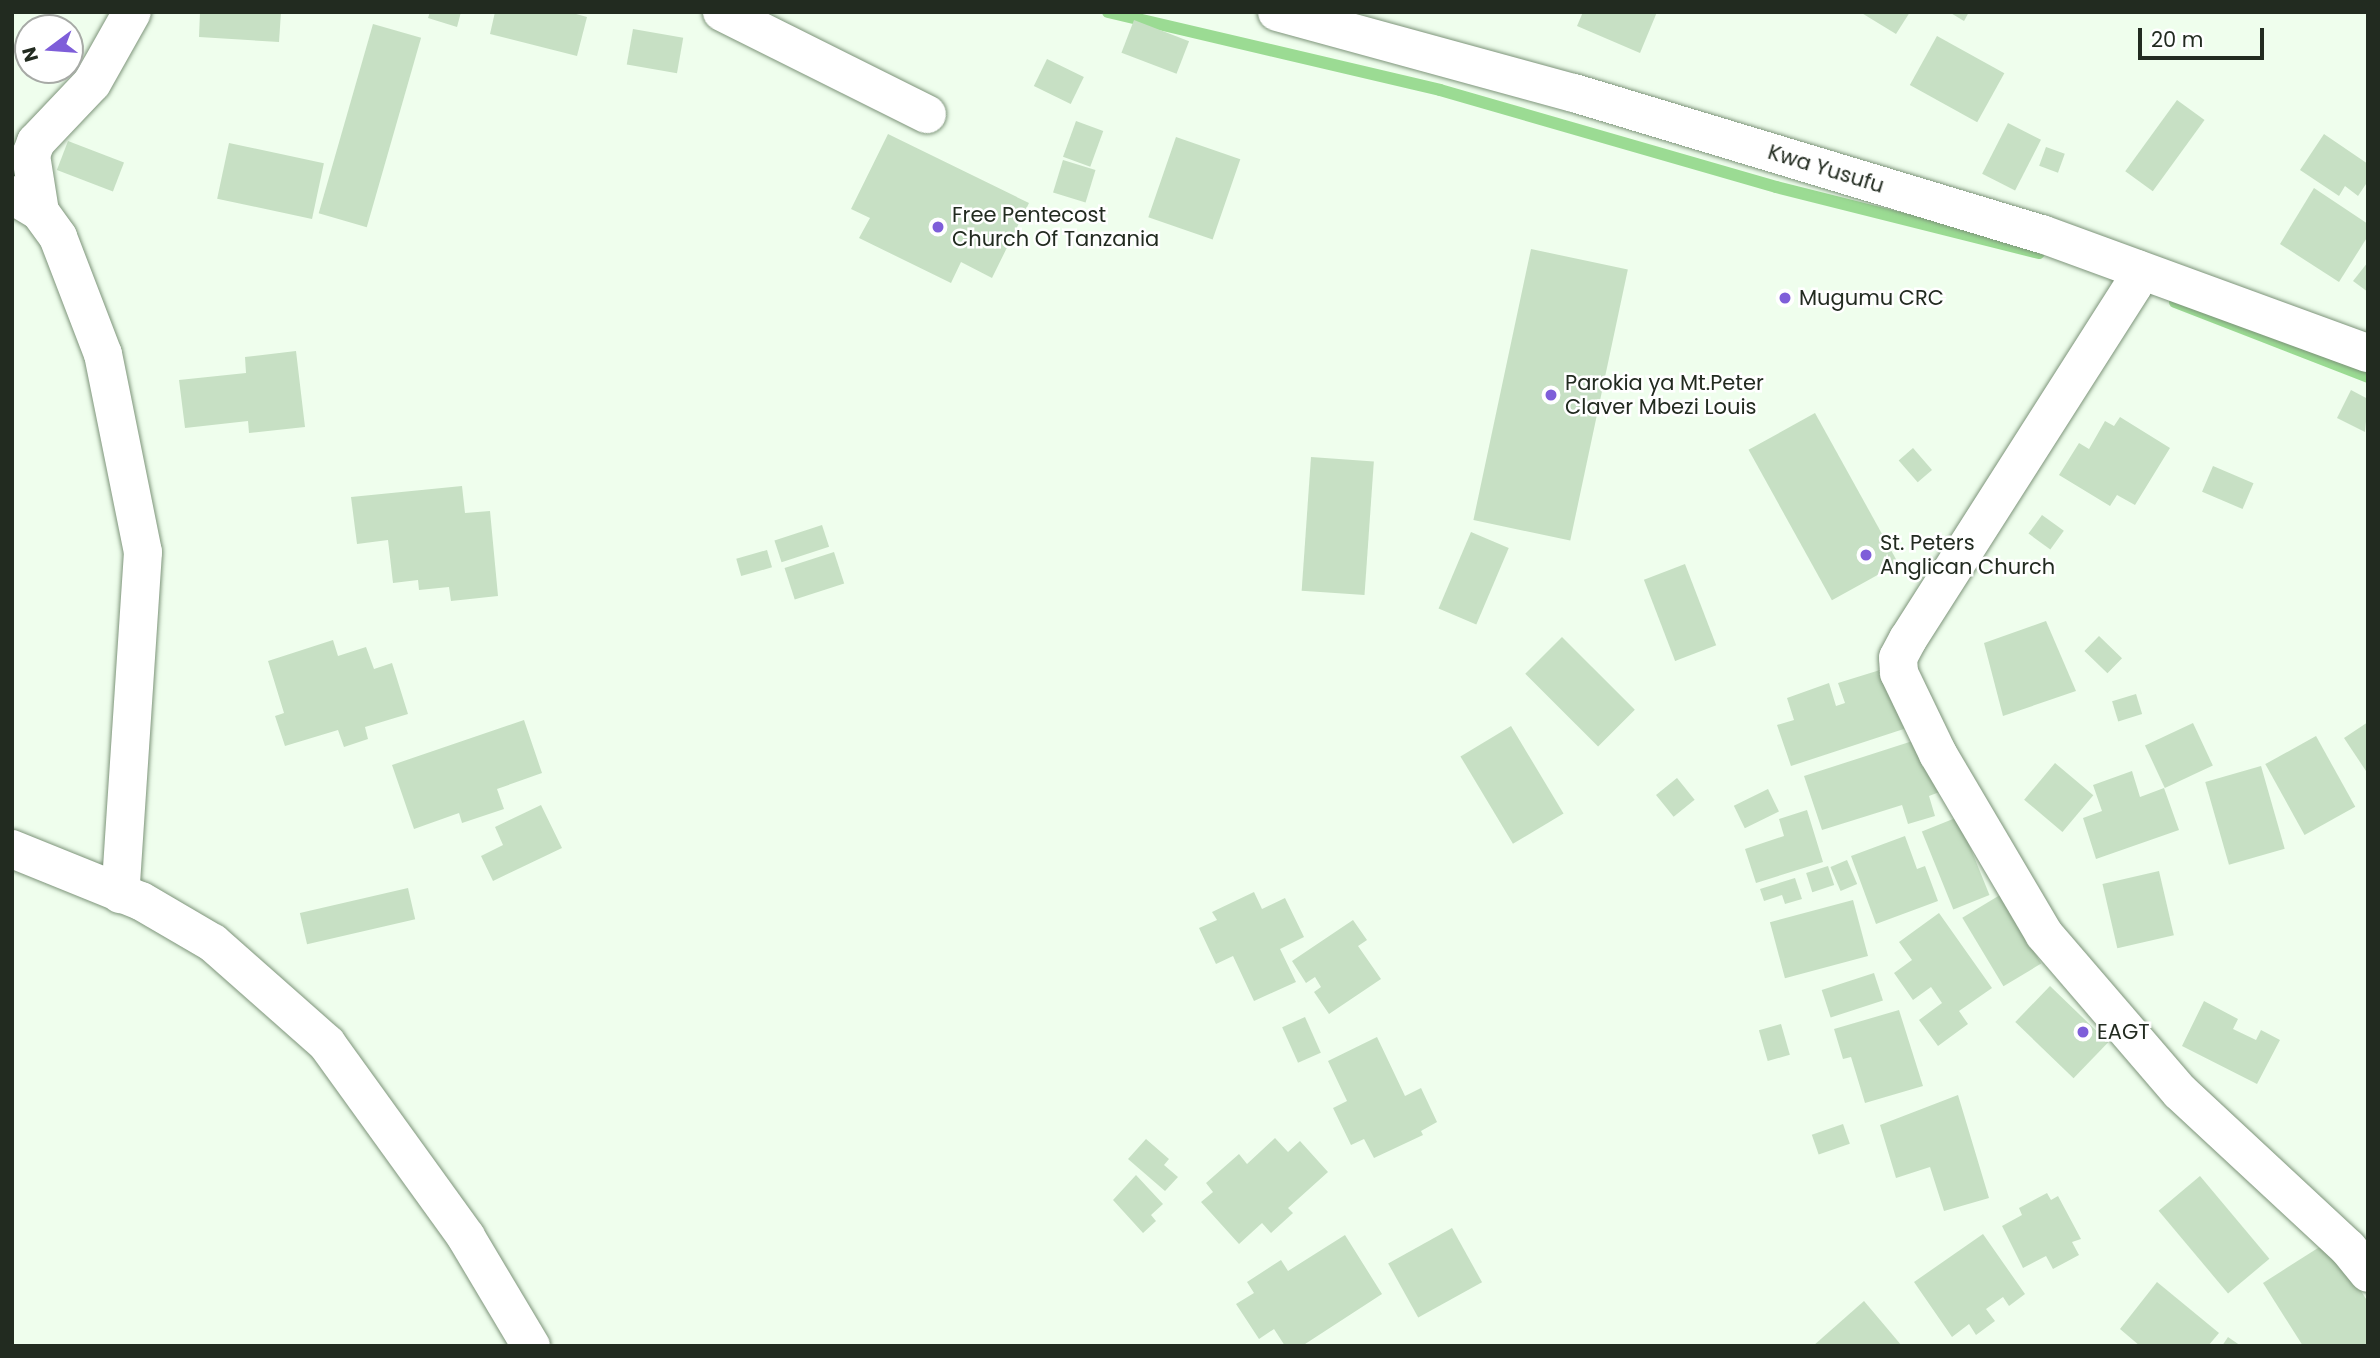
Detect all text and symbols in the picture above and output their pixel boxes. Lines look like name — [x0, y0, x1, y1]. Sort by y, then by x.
north arrow — [14, 14, 84, 84]
scale bar — [2142, 14, 2268, 58]
text: 20 m — [2151, 25, 2204, 54]
text: N — [15, 44, 45, 65]
street label: Kwa Yusufu — [1765, 139, 1887, 199]
place label: Free Pentecost Church Of Tanzania — [952, 202, 1159, 252]
marker: Free Pentecost Church Of Tanzania — [930, 219, 946, 235]
place label: Mugumu CRC — [1799, 285, 1944, 311]
marker: Mugumu CRC — [1777, 290, 1793, 306]
place label: Parokia ya Mt.Peter Claver Mbezi Louis — [1565, 370, 1764, 420]
marker: Parokia ya Mt.Peter Claver Mbezi Louis — [1543, 387, 1559, 403]
place label: St. Peters Anglican Church — [1880, 530, 2055, 580]
marker: St. Peters Anglican Church — [1858, 547, 1874, 563]
place label: EAGT — [2097, 1019, 2150, 1045]
marker: EAGT — [2075, 1024, 2091, 1040]

